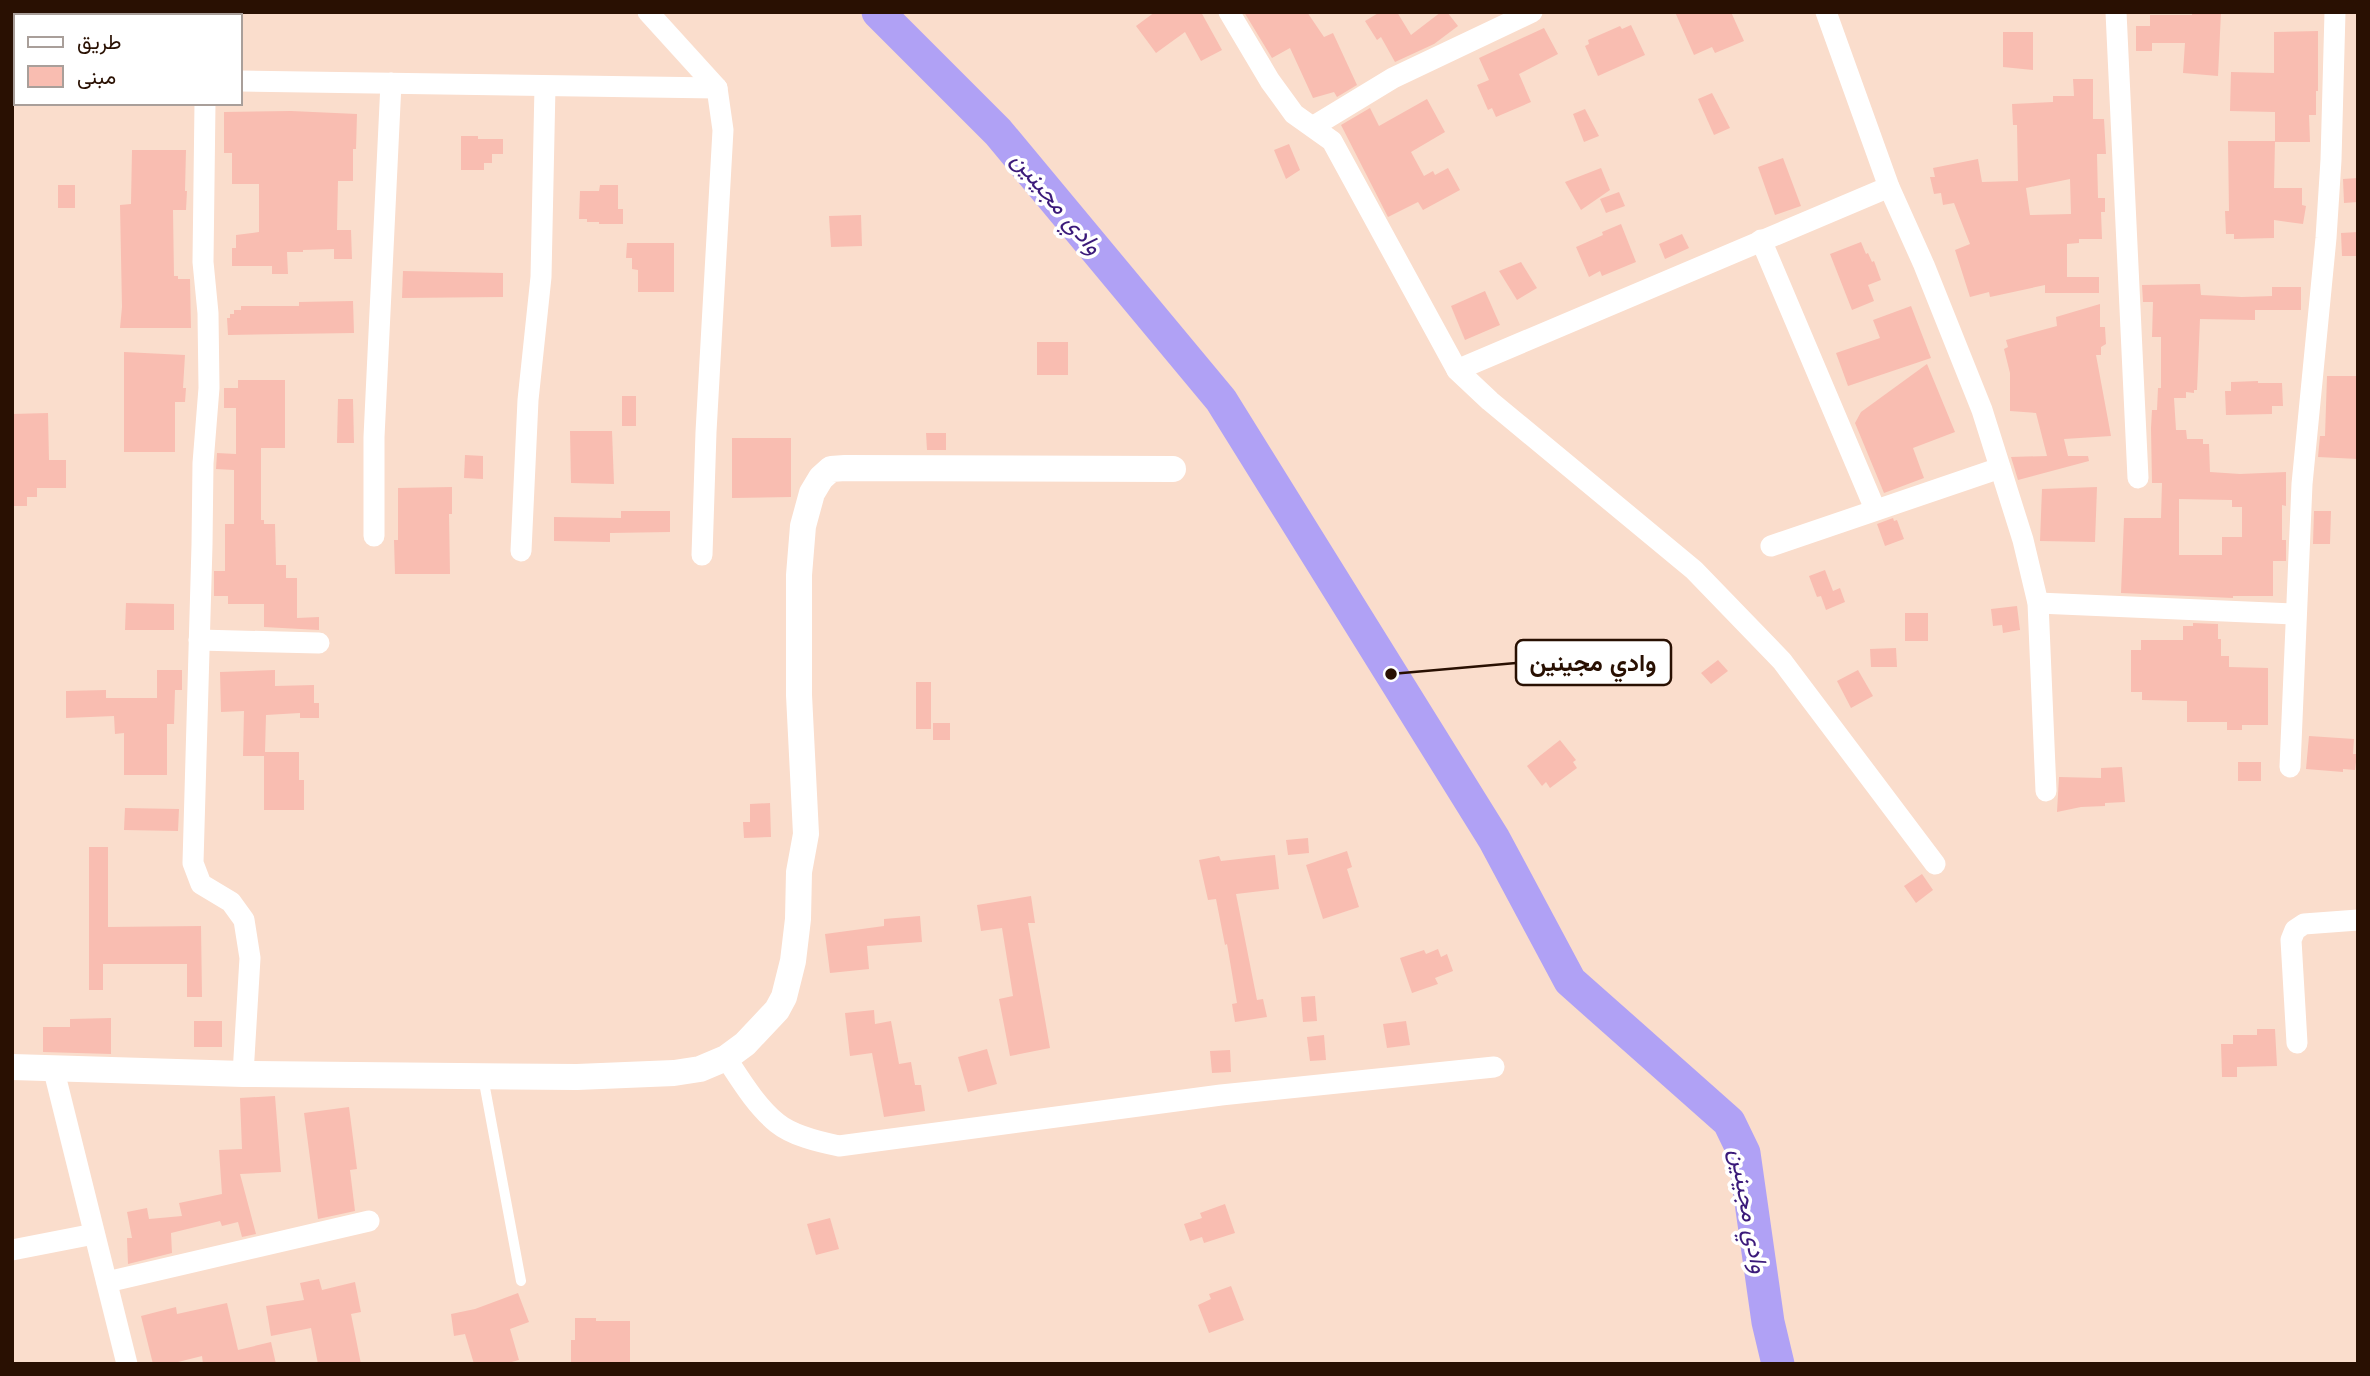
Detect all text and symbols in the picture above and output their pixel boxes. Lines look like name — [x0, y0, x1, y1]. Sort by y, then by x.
legend — [14, 14, 242, 105]
text: طريق — [77, 29, 122, 55]
text: مبنى — [77, 64, 116, 89]
water label: وادي مجينين — [1002, 146, 1108, 264]
callout: وادي مجينين — [1516, 640, 1671, 685]
text: وادي مجينين — [1530, 649, 1656, 683]
water label: وادي مجينين — [1719, 1147, 1774, 1276]

